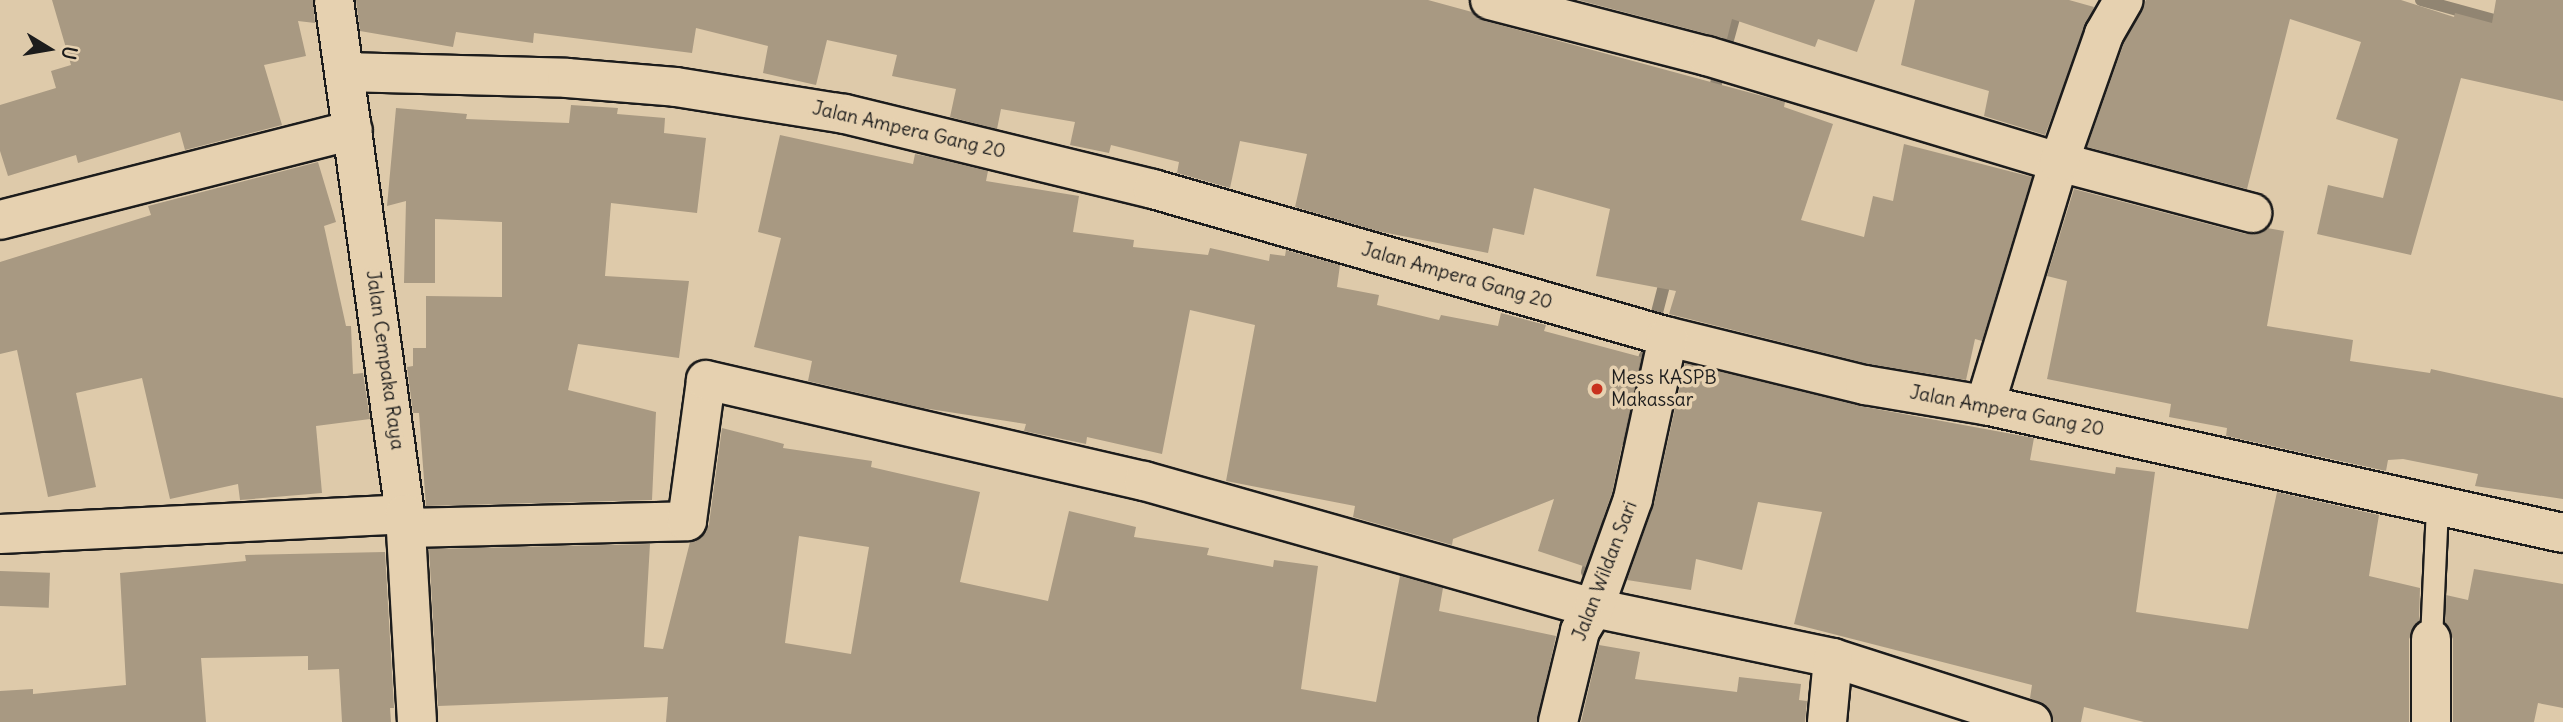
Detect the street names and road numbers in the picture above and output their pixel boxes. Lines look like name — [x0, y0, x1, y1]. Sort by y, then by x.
street label: Jalan Ampera Gang 20 — [810, 97, 1008, 163]
street label: Jalan Ampera Gang 20 — [1359, 238, 1555, 314]
street label: Jalan Cempaka Raya — [361, 269, 409, 451]
street label: Jalan Ampera Gang 20 — [1908, 381, 2106, 441]
street label: Jalan Wildan Sari — [1568, 498, 1642, 644]

